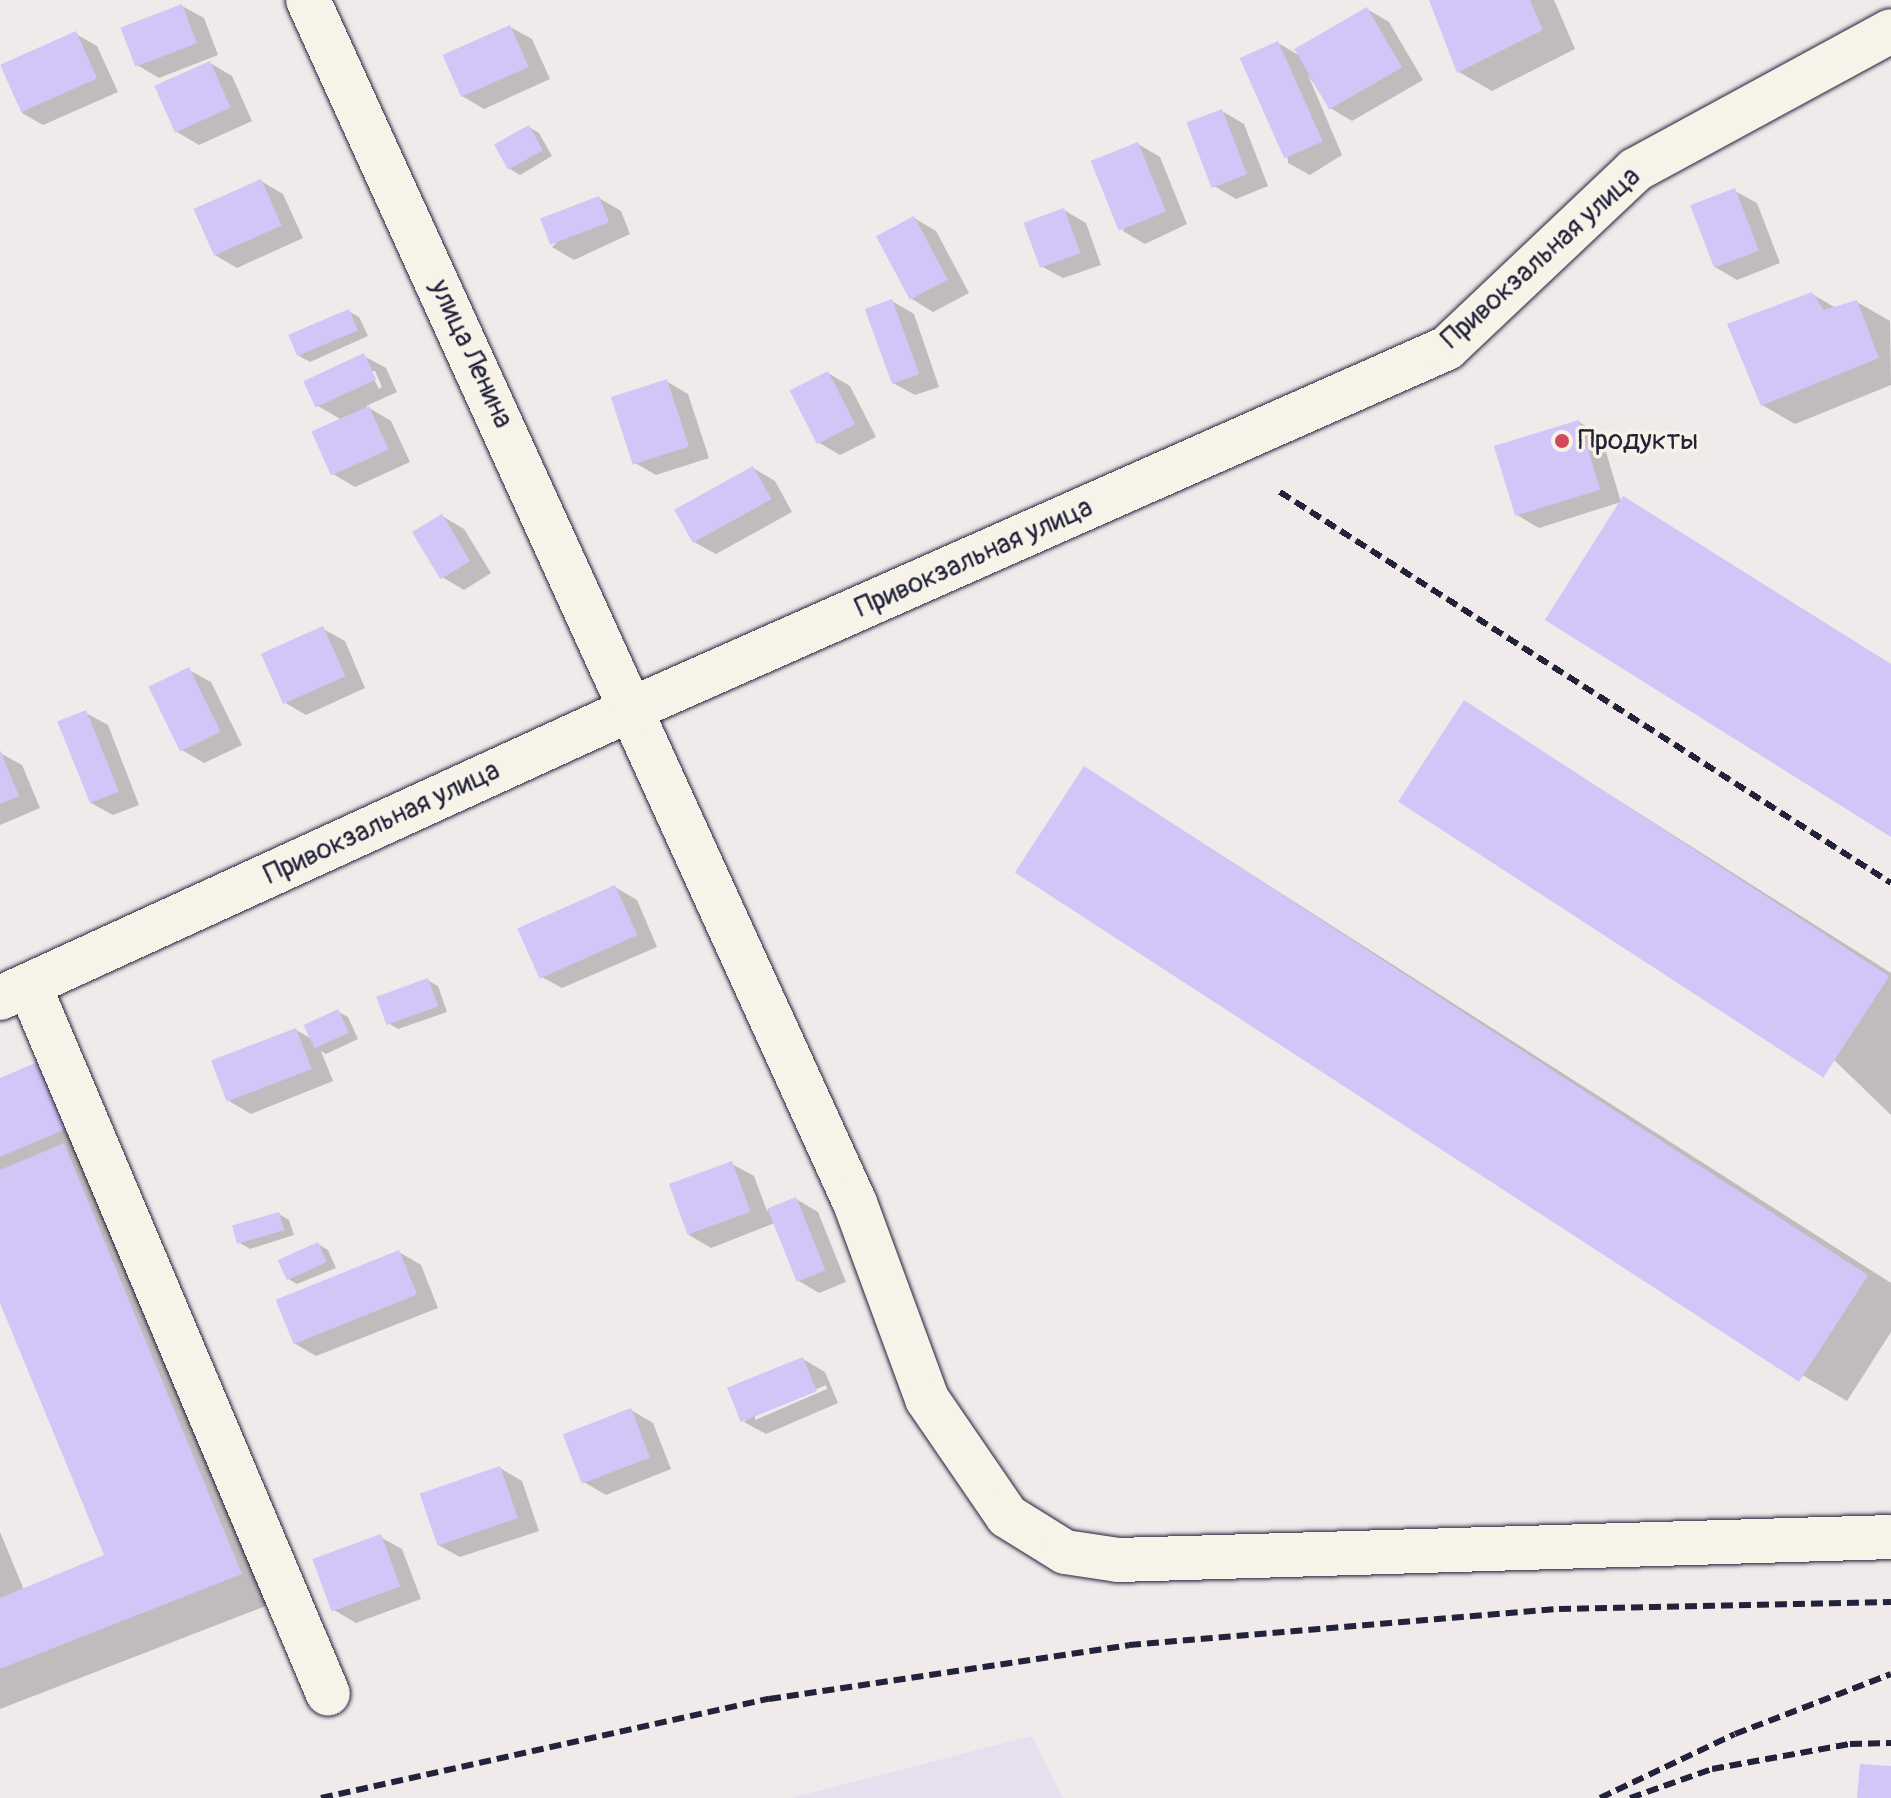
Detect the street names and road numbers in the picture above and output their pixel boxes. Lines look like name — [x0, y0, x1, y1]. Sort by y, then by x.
street label: Привокзальная улица — [1435, 160, 1647, 356]
street label: улица Ленина — [422, 274, 520, 434]
street label: Привокзальная улица — [850, 491, 1098, 625]
street label: Привокзальная улица — [259, 754, 505, 892]

